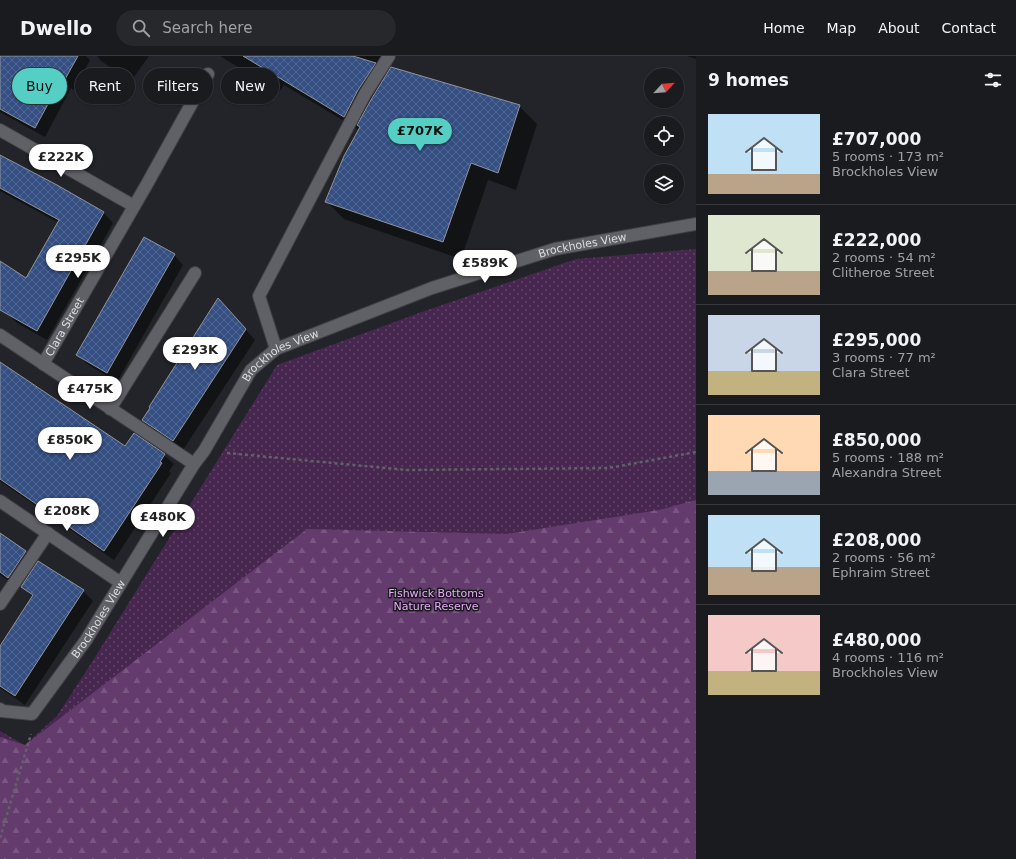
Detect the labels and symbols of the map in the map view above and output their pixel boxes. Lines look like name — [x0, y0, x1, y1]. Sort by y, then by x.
north arrow — [644, 68, 684, 108]
pin: £707K — [392, 118, 448, 152]
pin: £222K — [33, 144, 89, 178]
street label: Brockholes View — [537, 230, 628, 260]
pin: £295K — [50, 245, 106, 279]
pin: £589K — [457, 250, 513, 284]
street label: Clara Street — [42, 294, 87, 358]
street label: Brockholes View — [239, 326, 320, 384]
pin: £293K — [167, 337, 223, 371]
pin: £475K — [62, 376, 118, 410]
pin: £850K — [42, 427, 98, 461]
pin: £208K — [39, 498, 95, 532]
pin: £480K — [135, 504, 191, 538]
street label: Brockholes View — [69, 577, 128, 660]
park label: Fishwick Bottoms Nature Reserve — [388, 587, 484, 613]

